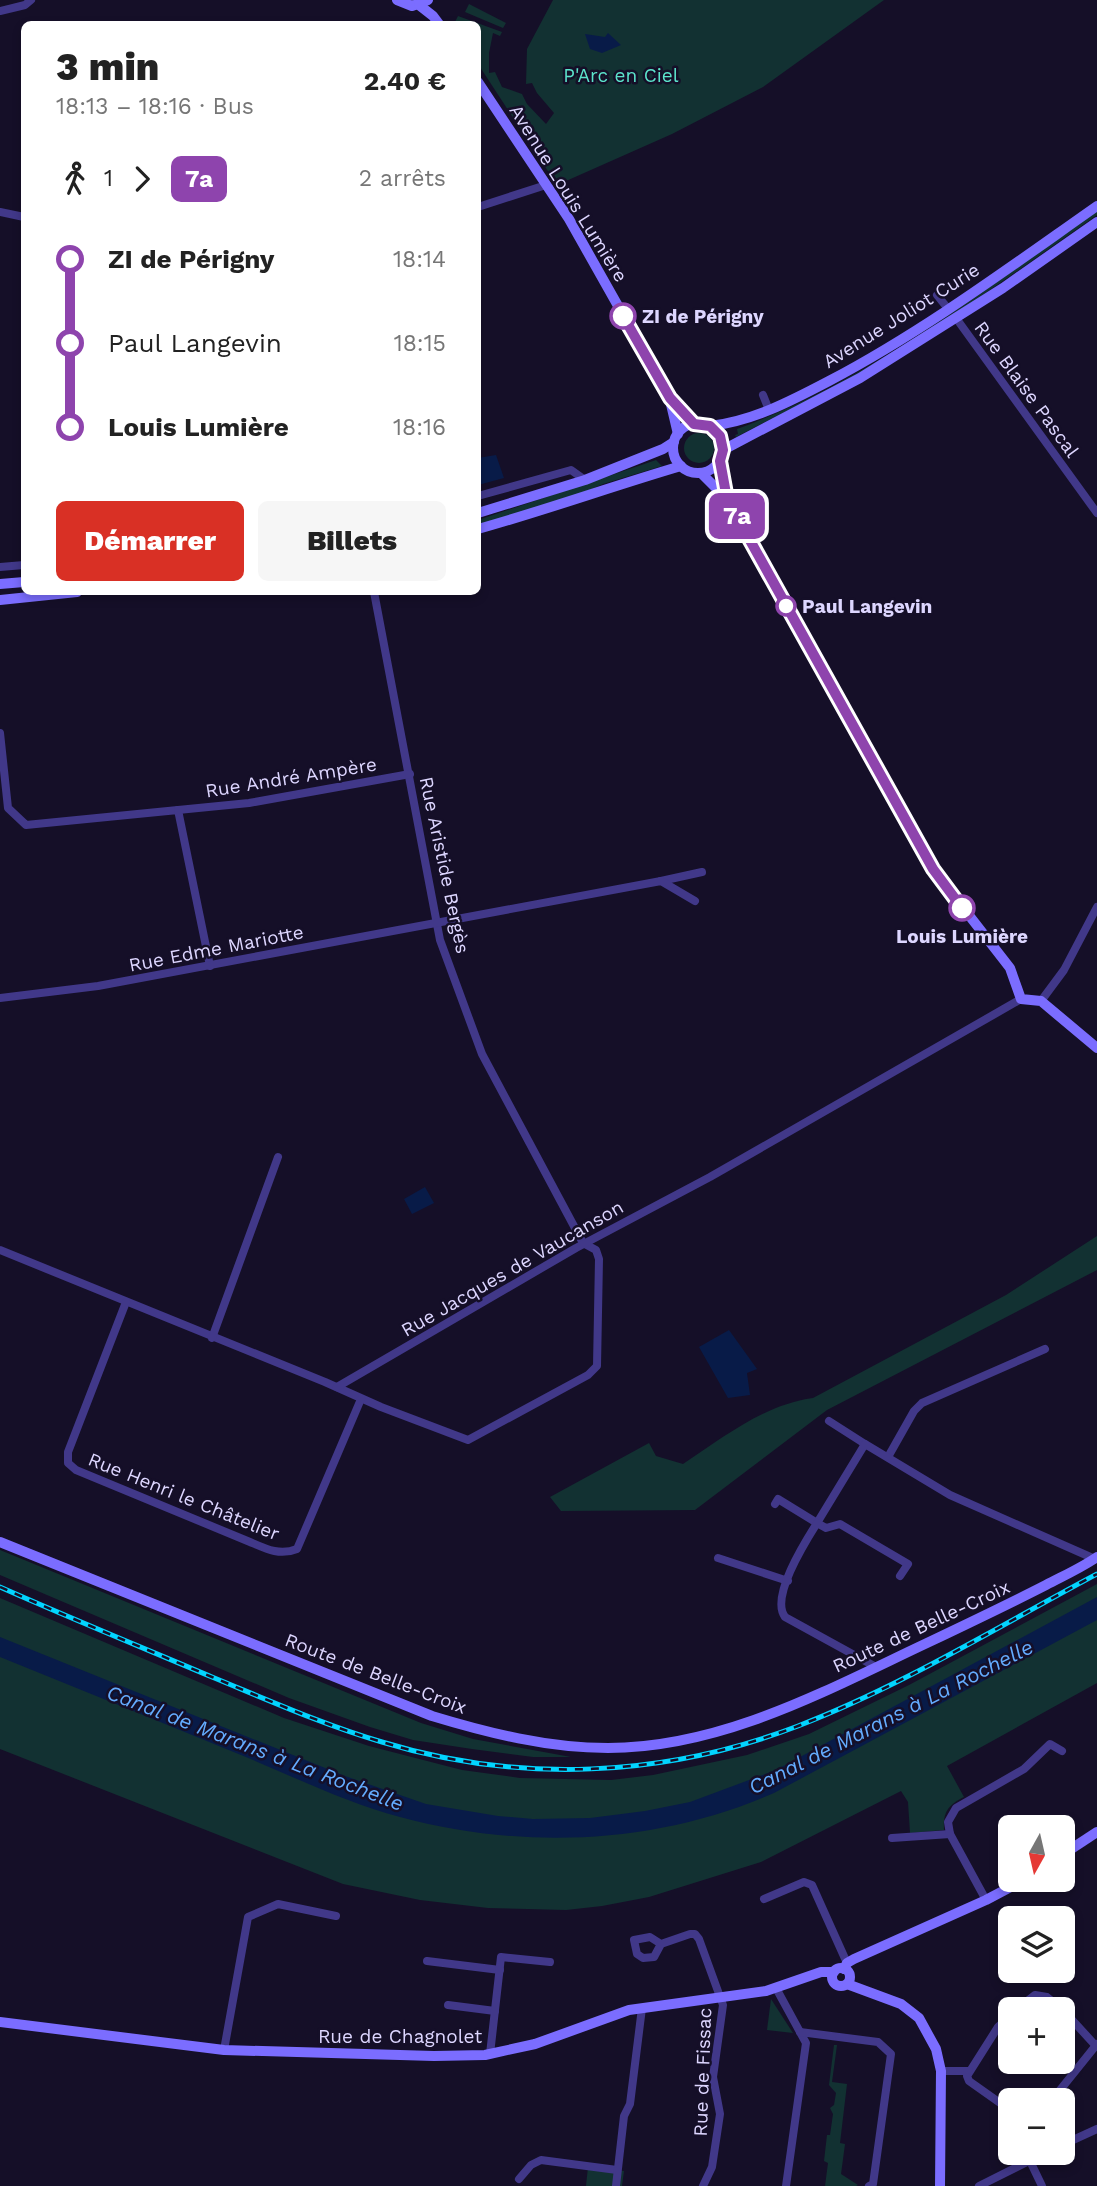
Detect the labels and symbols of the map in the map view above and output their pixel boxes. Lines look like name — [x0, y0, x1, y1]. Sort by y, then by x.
park label: P'Arc en Ciel — [563, 64, 679, 87]
street label: Avenue Louis Lumière — [505, 100, 633, 286]
street label: Avenue Joliot Curie — [819, 258, 984, 373]
marker: ZI de Périgny — [610, 303, 636, 329]
place label: ZI de Périgny — [642, 305, 764, 328]
street label: Rue Blaise Pascal — [969, 317, 1084, 462]
line badge: 7a — [706, 493, 768, 539]
place label: Paul Langevin — [802, 595, 932, 618]
marker: Paul Langevin — [776, 596, 796, 616]
street label: Rue André Ampère — [204, 753, 378, 802]
street label: Rue Aristide Bergès — [415, 775, 475, 956]
marker: Louis Lumière — [949, 895, 975, 921]
street label: Rue Edme Mariotte — [127, 920, 305, 977]
place label: Louis Lumière — [896, 925, 1028, 948]
street label: Rue Jacques de Vaucanson — [397, 1195, 627, 1342]
street label: Rue Henri le Châtelier — [85, 1448, 283, 1545]
street label: Route de Belle-Croix — [829, 1575, 1013, 1678]
street label: Route de Belle-Croix — [282, 1628, 470, 1719]
water label: Canal de Marans à La Rochelle — [744, 1634, 1037, 1799]
water label: Canal de Marans à La Rochelle — [103, 1679, 407, 1816]
north arrow — [998, 1815, 1074, 1892]
street label: Rue de Fissac — [689, 2007, 716, 2137]
street label: Rue de Chagnolet — [318, 2025, 482, 2048]

